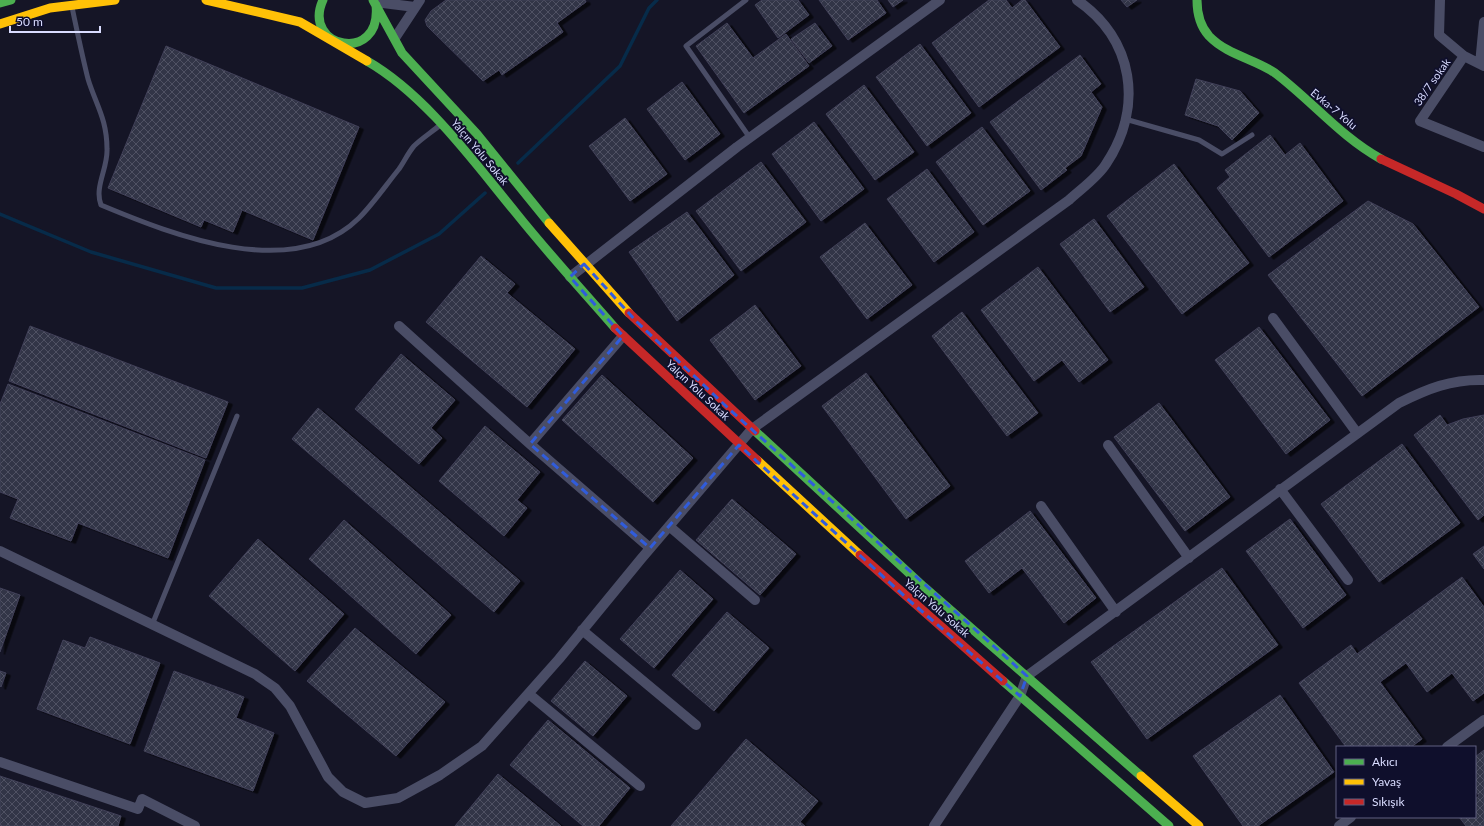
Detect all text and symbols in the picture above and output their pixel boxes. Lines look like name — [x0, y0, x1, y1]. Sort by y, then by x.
scale bar — [10, 8, 100, 34]
text: 50 m — [16, 14, 43, 29]
street label: 38/7 sokak — [1411, 55, 1453, 108]
street label: Evka-7 Yolu — [1309, 86, 1360, 132]
street label: Yalçın Yolu Sokak — [449, 116, 512, 188]
street label: Yalçın Yolu Sokak — [664, 357, 733, 423]
street label: Yalçın Yolu Sokak — [902, 576, 973, 640]
legend — [1336, 746, 1476, 818]
text: Akıcı — [1372, 754, 1398, 769]
text: Yavaş — [1372, 774, 1401, 789]
text: Sıkışık — [1372, 794, 1405, 809]

